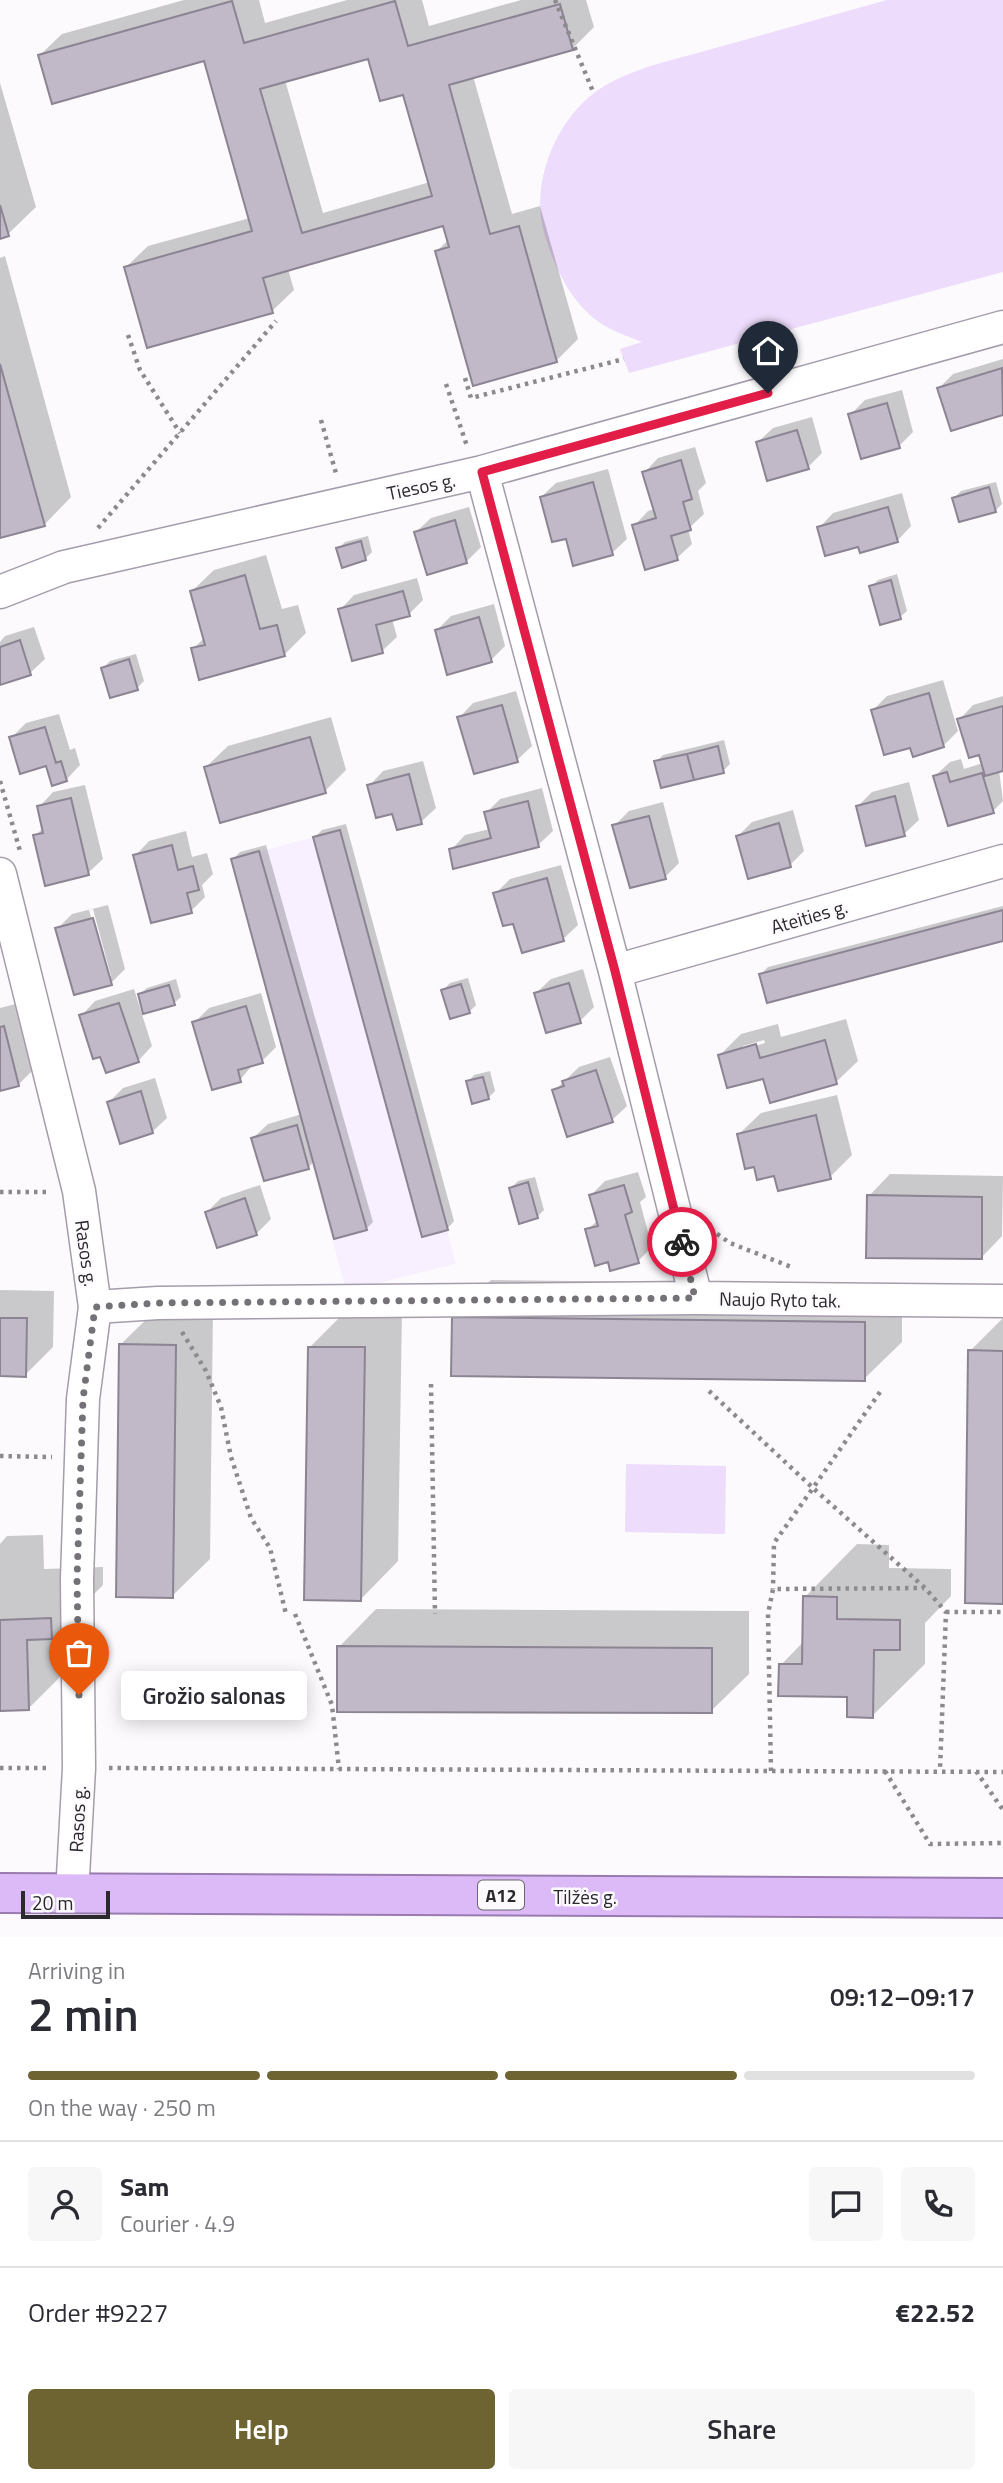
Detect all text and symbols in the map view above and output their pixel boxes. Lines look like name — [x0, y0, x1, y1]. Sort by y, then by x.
pin — [738, 321, 798, 393]
icon: home — [749, 332, 787, 370]
street label: Tiesos g. — [384, 465, 458, 507]
street label: Ateities g. — [767, 891, 851, 941]
courier — [647, 1207, 717, 1277]
street label: Rasos g. — [68, 1218, 106, 1288]
icon: bike — [663, 1223, 701, 1261]
street label: Naujo Ryto tak. — [719, 1283, 841, 1315]
pin — [49, 1623, 109, 1695]
icon: bag — [60, 1634, 98, 1672]
callout: Grožio salonas — [121, 1670, 306, 1720]
text: Grožio salonas — [142, 1678, 286, 1713]
street label: Rasos g. — [61, 1785, 93, 1853]
road number: A12 — [478, 1881, 524, 1910]
street label: Tilžės g. — [553, 1882, 617, 1911]
scale bar — [21, 1888, 110, 1920]
text: 20 m — [32, 1888, 73, 1917]
text: Arriving in — [28, 1953, 125, 1988]
text: 09:12–09:17 — [830, 1977, 975, 2016]
text: 2 min — [28, 1979, 139, 2049]
text: On the way · 250 m — [28, 2090, 216, 2125]
button: person — [28, 2167, 102, 2241]
text: Sam — [120, 2167, 169, 2206]
button: chat — [809, 2167, 883, 2241]
button: phone — [901, 2167, 975, 2241]
text: Courier · 4.9 — [120, 2206, 235, 2241]
text: Order #9227 — [28, 2293, 168, 2332]
text: €22.52 — [896, 2293, 975, 2332]
button: Help — [28, 2389, 495, 2469]
button: Share — [509, 2389, 975, 2469]

